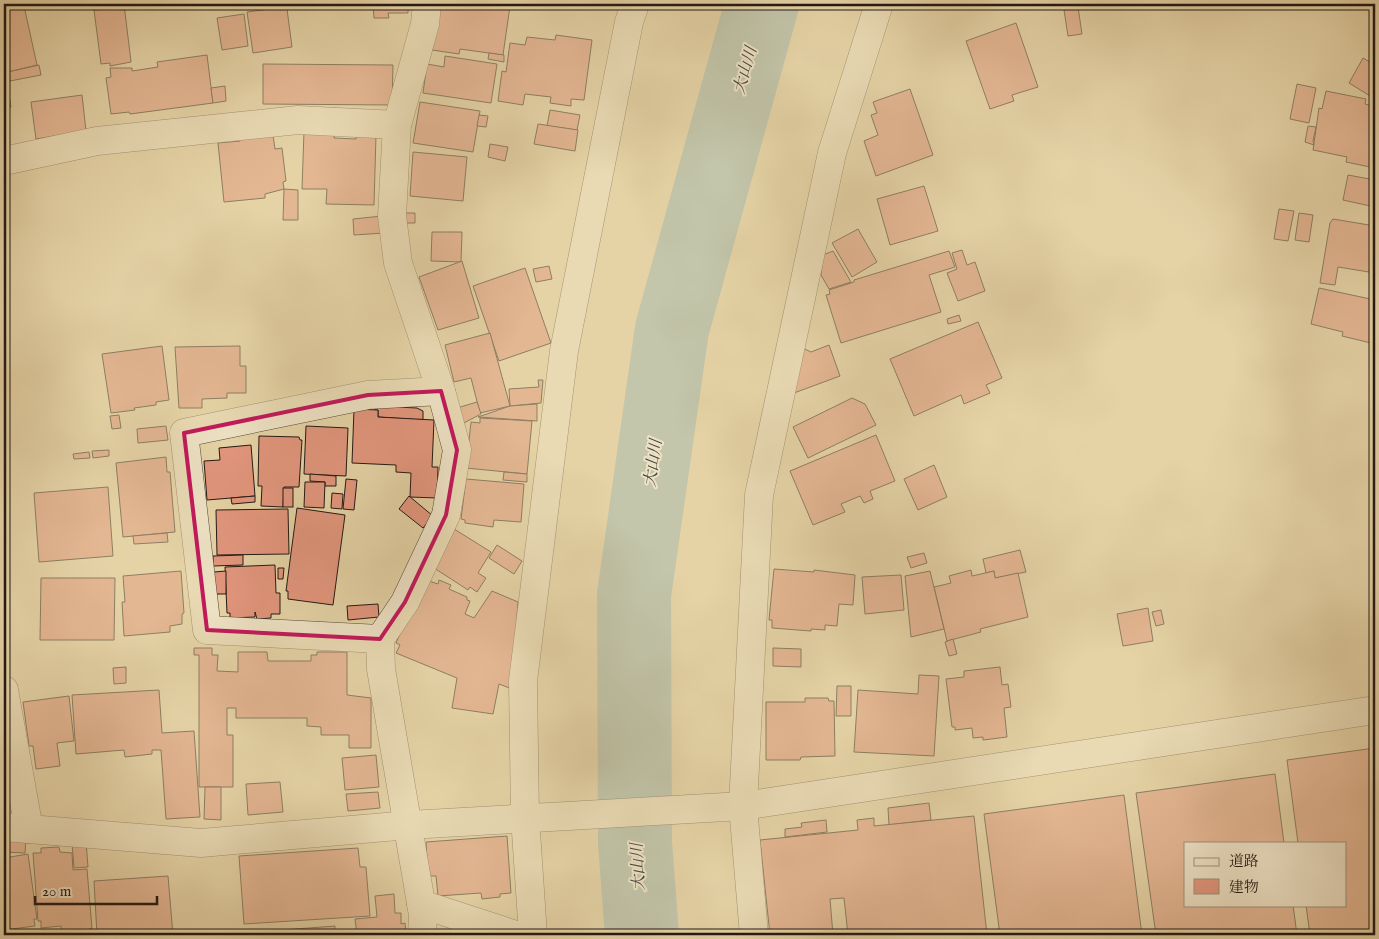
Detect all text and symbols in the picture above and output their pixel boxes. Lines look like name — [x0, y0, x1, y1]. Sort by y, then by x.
water label: 大山川 — [730, 43, 763, 96]
water label: 大山川 — [641, 436, 668, 488]
water label: 大山川 — [628, 840, 650, 891]
legend — [1184, 842, 1346, 906]
text: 道路 — [1229, 852, 1259, 871]
scale bar — [35, 874, 158, 906]
text: 建物 — [1229, 878, 1259, 897]
text: 20 m — [42, 882, 72, 901]

